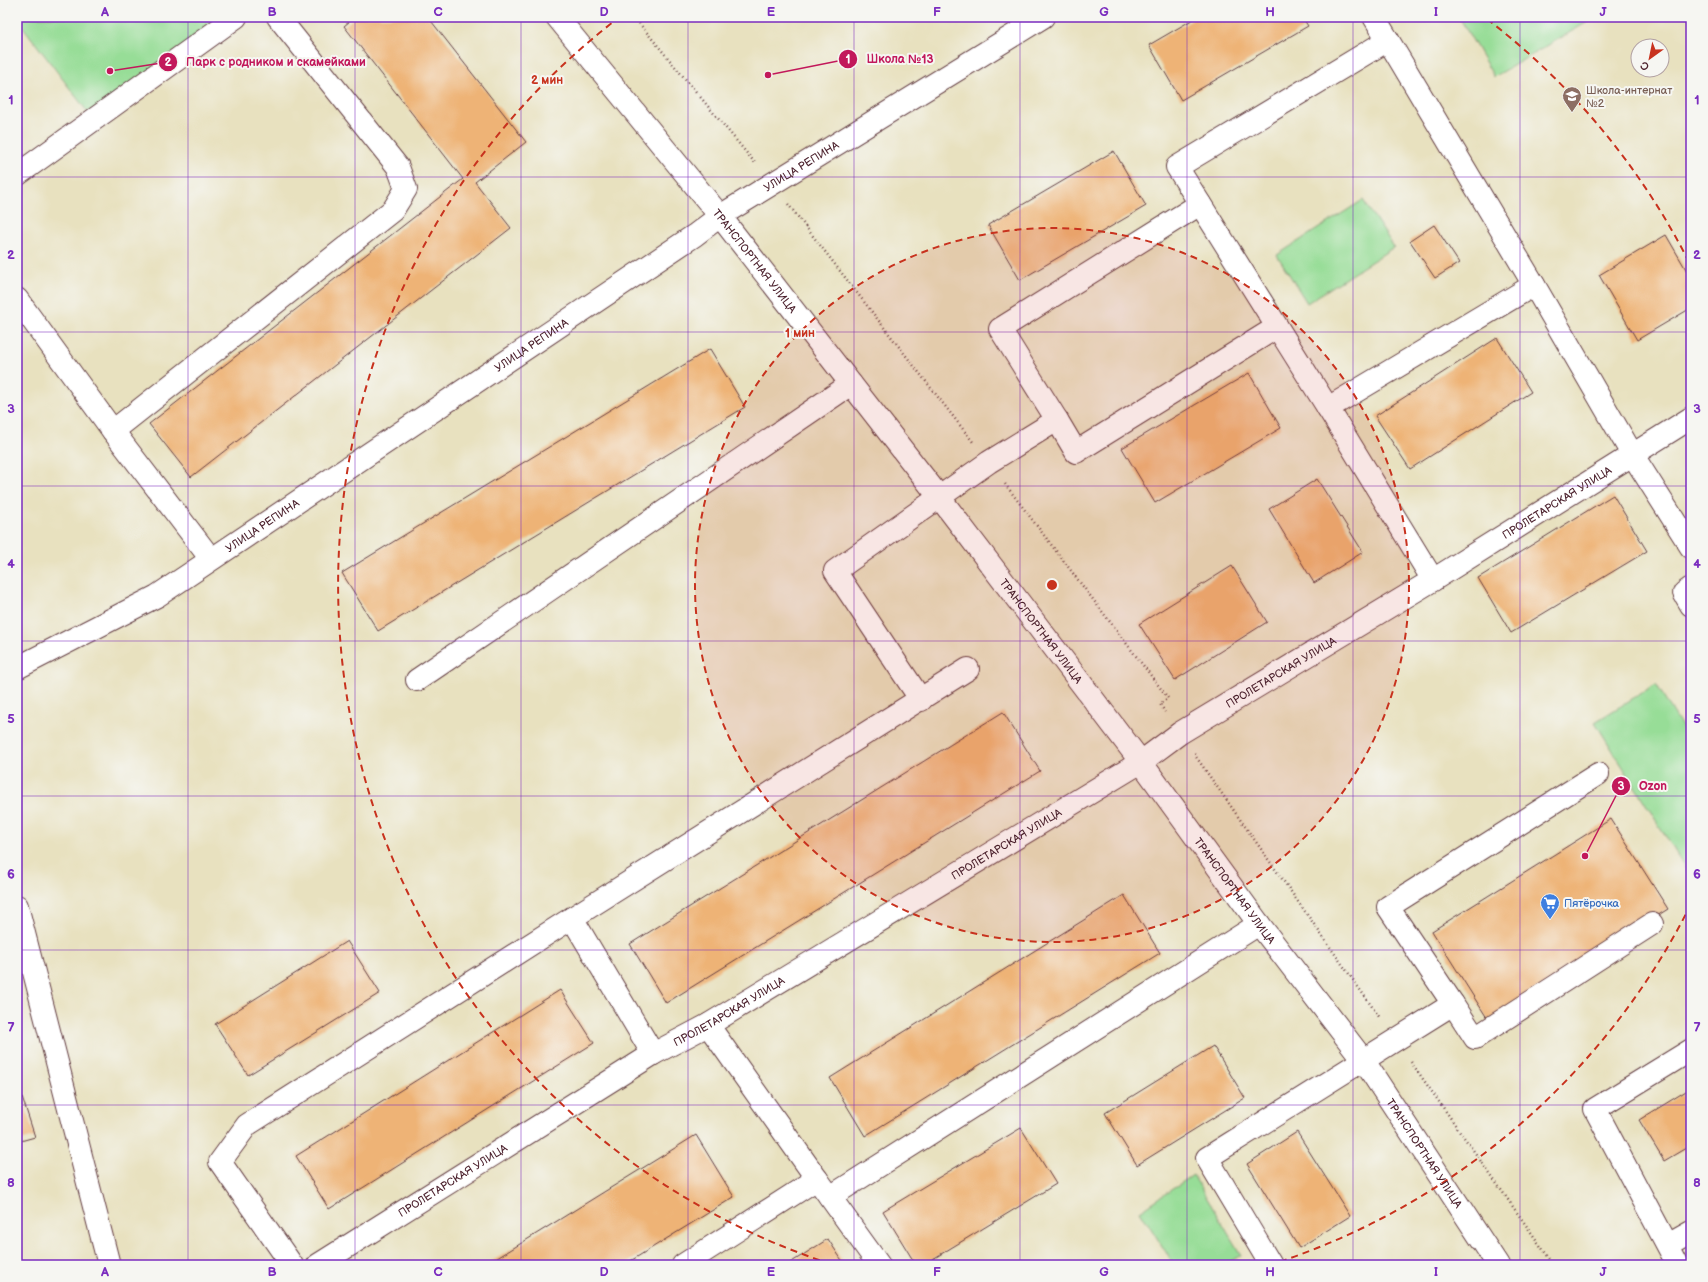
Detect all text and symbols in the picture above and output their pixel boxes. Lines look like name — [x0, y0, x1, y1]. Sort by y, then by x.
text: A — [100, 4, 109, 20]
text: B — [267, 4, 277, 20]
text: C — [433, 4, 443, 20]
text: D — [599, 4, 609, 20]
text: E — [767, 4, 776, 20]
text: F — [933, 4, 941, 20]
text: G — [1099, 4, 1109, 20]
text: H — [1265, 4, 1275, 20]
text: I — [1434, 4, 1438, 20]
text: J — [1599, 4, 1607, 20]
north arrow — [1630, 38, 1670, 78]
callout: Школа №13 — [838, 47, 941, 71]
callout: Парк с родником и скамейками — [158, 50, 374, 74]
text: 1 — [845, 52, 851, 67]
text: Школа №13 — [866, 52, 934, 67]
text: 2 — [164, 55, 172, 70]
text: Парк с родником и скамейками — [186, 55, 366, 70]
text: С — [1638, 58, 1652, 74]
text: 2 мин — [531, 73, 563, 88]
place label: Школа-интернат №2 — [1586, 84, 1672, 110]
school or university icon: Школа-интернат №2 — [1561, 85, 1583, 113]
text: 1 — [8, 92, 14, 108]
text: 1 — [1694, 92, 1700, 108]
street label: УЛИЦА РЕПИНА — [761, 138, 841, 194]
street label: ТРАНСПОРТНАЯ УЛИЦА — [710, 206, 800, 316]
text: 2 — [7, 247, 15, 263]
text: 2 — [1693, 247, 1701, 263]
street label: УЛИЦА РЕПИНА — [492, 315, 571, 374]
text: 1 мин — [785, 326, 815, 341]
text: 3 — [7, 401, 15, 417]
text: 3 — [1693, 401, 1701, 417]
street label: ПРОЛЕТАРСКАЯ УЛИЦА — [1500, 463, 1614, 541]
street label: УЛИЦА РЕПИНА — [223, 496, 302, 555]
text: 4 — [7, 556, 15, 572]
text: 4 — [1693, 556, 1701, 572]
street label: ТРАНСПОРТНАЯ УЛИЦА — [997, 576, 1085, 686]
centre of rings — [1045, 578, 1059, 592]
street label: ПРОЛЕТАРСКАЯ УЛИЦА — [1223, 634, 1338, 710]
text: 5 — [7, 711, 15, 727]
text: 5 — [1693, 711, 1701, 727]
callout: Ozon — [1611, 774, 1675, 798]
text: 3 — [1617, 779, 1625, 794]
text: Ozon — [1639, 779, 1667, 794]
street label: ПРОЛЕТАРСКАЯ УЛИЦА — [949, 805, 1064, 882]
street label: ТРАНСПОРТНАЯ УЛИЦА — [1192, 835, 1278, 946]
text: 6 — [7, 866, 15, 882]
text: 6 — [1693, 866, 1701, 882]
supermarket icon: Пятёрочка — [1539, 892, 1561, 920]
place label: Пятёрочка — [1564, 897, 1620, 910]
street label: ПРОЛЕТАРСКАЯ УЛИЦА — [671, 974, 787, 1049]
text: 7 — [7, 1020, 15, 1036]
text: 7 — [1693, 1020, 1701, 1036]
street label: ТРАНСПОРТНАЯ УЛИЦА — [1384, 1096, 1465, 1211]
street label: ПРОЛЕТАРСКАЯ УЛИЦА — [396, 1141, 510, 1219]
text: 8 — [7, 1175, 15, 1191]
text: 8 — [1693, 1175, 1701, 1191]
text: A — [100, 1264, 109, 1280]
text: B — [267, 1264, 277, 1280]
text: C — [433, 1264, 443, 1280]
text: D — [599, 1264, 609, 1280]
text: E — [767, 1264, 776, 1280]
text: F — [933, 1264, 941, 1280]
text: G — [1099, 1264, 1109, 1280]
text: H — [1265, 1264, 1275, 1280]
text: I — [1434, 1264, 1438, 1280]
text: J — [1599, 1264, 1607, 1280]

